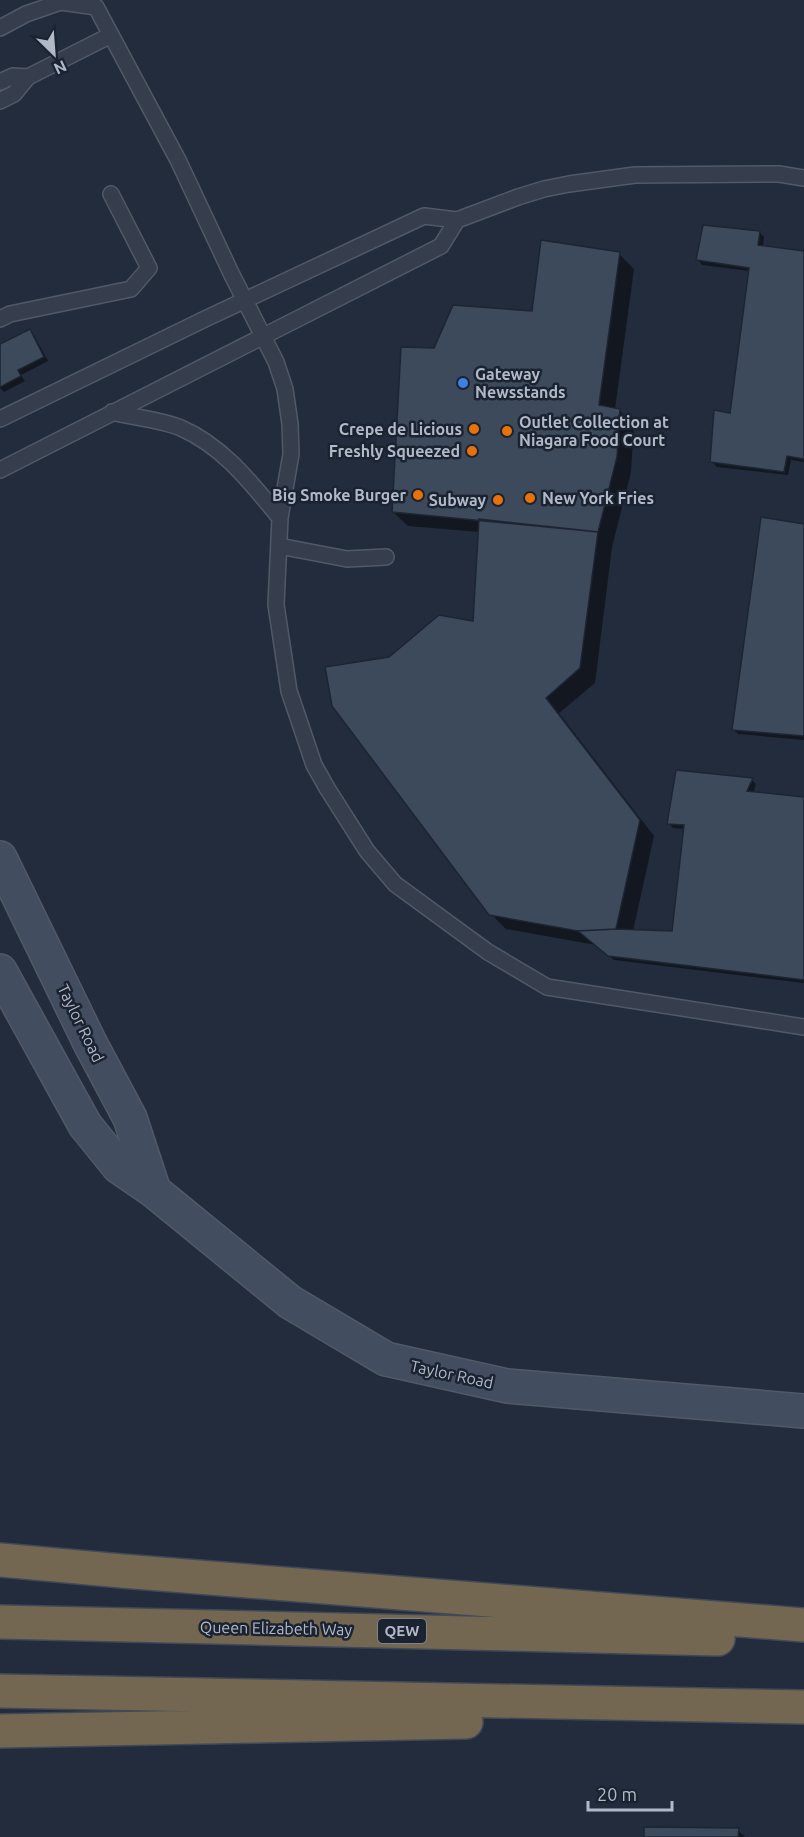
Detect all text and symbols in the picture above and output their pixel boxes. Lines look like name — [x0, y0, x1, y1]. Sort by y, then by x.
north arrow — [24, 24, 84, 84]
text: N — [51, 57, 70, 78]
place label: Gateway Newsstands — [475, 365, 566, 401]
marker: Gateway Newsstands — [456, 376, 470, 390]
place label: Outlet Collection at Niagara Food Court — [519, 413, 669, 449]
place label: Crepe de Licious — [339, 420, 462, 438]
marker: Crepe de Licious — [467, 422, 481, 436]
marker: Outlet Collection at Niagara Food Court — [500, 424, 514, 438]
place label: Freshly Squeezed — [329, 442, 460, 460]
marker: Freshly Squeezed — [465, 444, 479, 458]
place label: Big Smoke Burger — [272, 486, 406, 504]
marker: Big Smoke Burger — [411, 488, 425, 502]
place label: New York Fries — [542, 489, 654, 507]
place label: Subway — [429, 491, 487, 509]
marker: New York Fries — [523, 491, 537, 505]
marker: Subway — [491, 493, 505, 507]
street label: Taylor Road — [54, 981, 108, 1065]
street label: Taylor Road — [409, 1356, 495, 1392]
street label: Queen Elizabeth Way — [200, 1618, 353, 1638]
road number: QEW — [378, 1619, 426, 1643]
scale bar — [588, 1774, 672, 1812]
text: 20 m — [597, 1784, 637, 1804]

